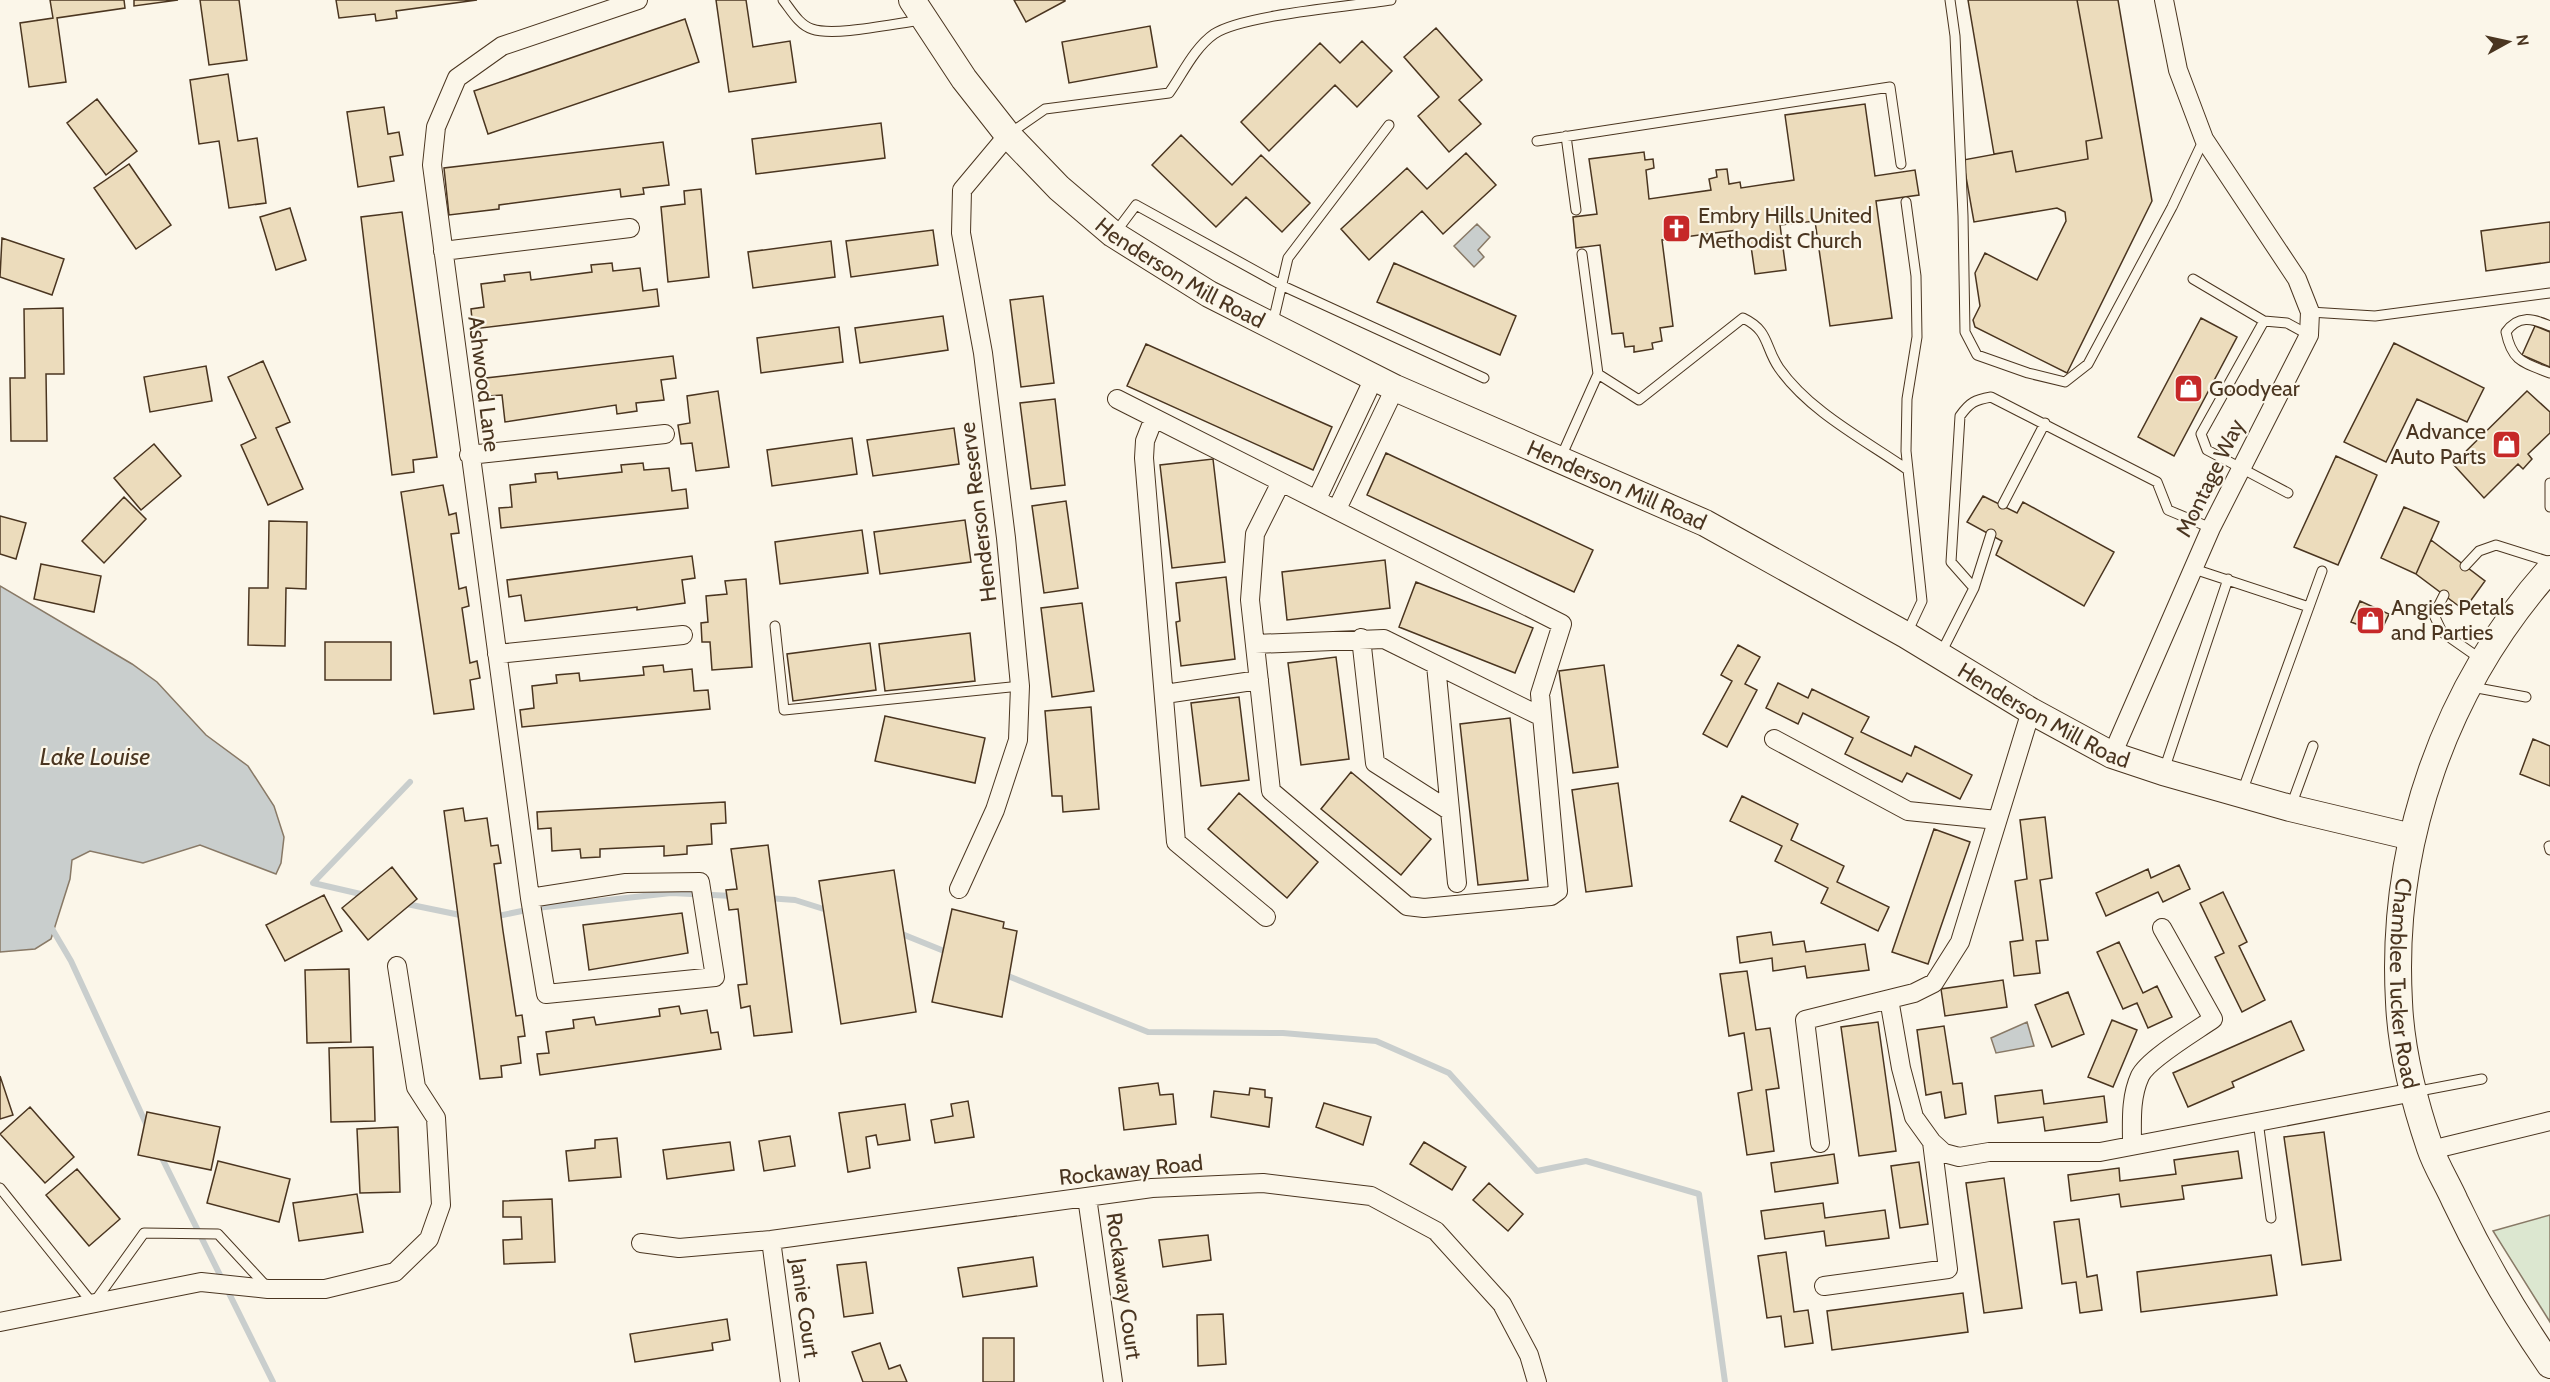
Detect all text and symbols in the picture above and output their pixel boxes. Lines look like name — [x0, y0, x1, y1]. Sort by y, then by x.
north arrow — [2478, 12, 2538, 72]
text: N — [2512, 33, 2533, 47]
place label: Embry Hills United Methodist Church — [1698, 202, 1872, 254]
street label: Henderson Mill Road — [1090, 211, 1270, 334]
church icon: Embry Hills United Methodist Church — [1661, 212, 1693, 244]
street label: Ashwood Lane — [462, 314, 506, 454]
shop icon: Goodyear — [2172, 372, 2204, 404]
place label: Goodyear — [2209, 375, 2300, 402]
street label: Montage Way — [2170, 414, 2250, 542]
place label: Advance Auto Parts — [2390, 418, 2486, 470]
street label: Henderson Reserve — [954, 421, 1002, 603]
shop icon: Advance Auto Parts — [2491, 428, 2523, 460]
street label: Henderson Mill Road — [1523, 434, 1711, 536]
place label: Angies Petals and Parties — [2391, 594, 2514, 646]
shop icon: Angies Petals and Parties — [2354, 604, 2386, 636]
street label: Henderson Mill Road — [1953, 656, 2133, 773]
water label: Lake Louise — [40, 742, 150, 771]
street label: Chamblee Tucker Road — [2385, 876, 2425, 1091]
street label: Rockaway Road — [1058, 1149, 1204, 1191]
street label: Rockaway Court — [1100, 1211, 1148, 1362]
street label: Janie Court — [785, 1255, 825, 1360]

